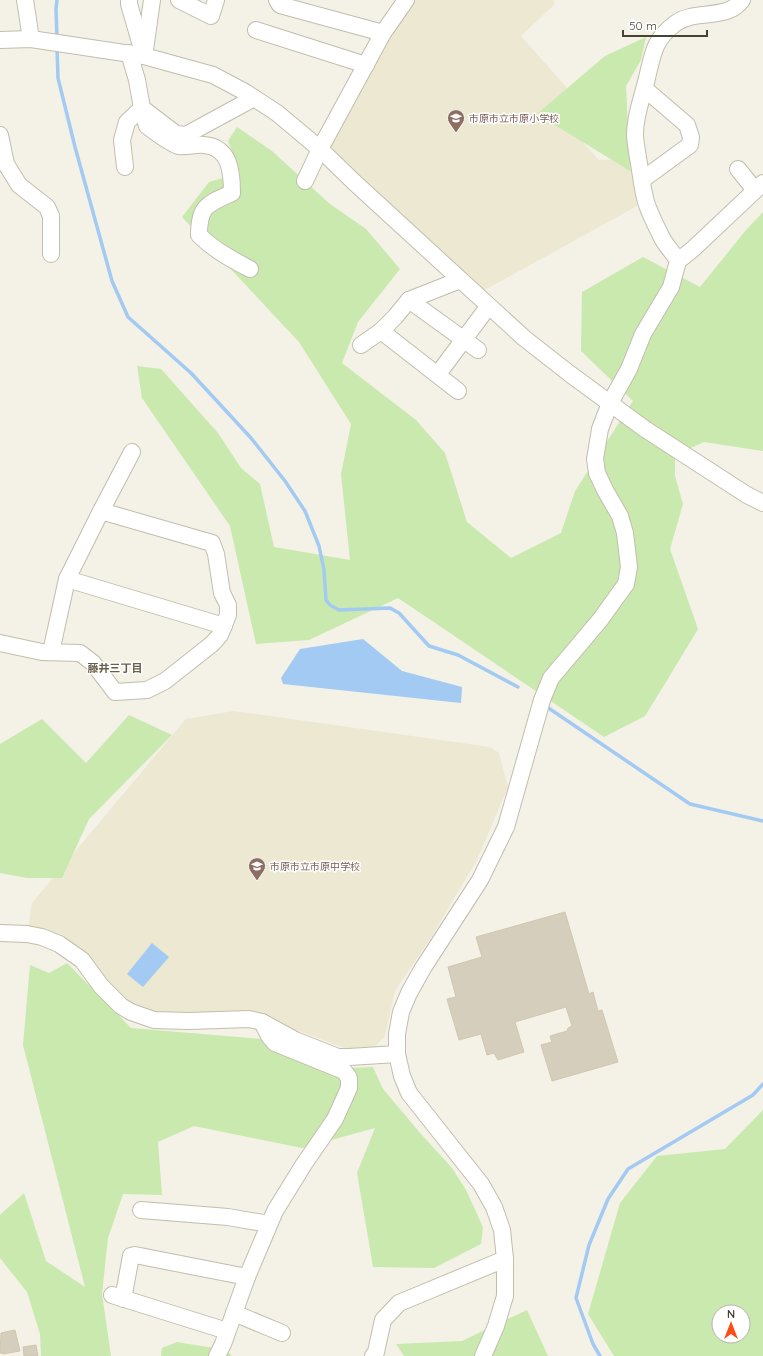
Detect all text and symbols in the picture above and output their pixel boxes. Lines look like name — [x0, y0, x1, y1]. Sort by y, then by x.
scale bar — [623, 12, 707, 38]
text: 50 m — [629, 18, 657, 33]
school or university icon: 市原市立市原小学校 — [446, 108, 466, 133]
place label: 市原市立市原小学校 — [469, 112, 559, 125]
district label: 藤井三丁目 — [88, 661, 143, 675]
school or university icon: 市原市立市原中学校 — [247, 856, 267, 881]
place label: 市原市立市原中学校 — [270, 860, 360, 873]
north arrow — [711, 1304, 751, 1344]
text: N — [727, 1307, 735, 1321]

